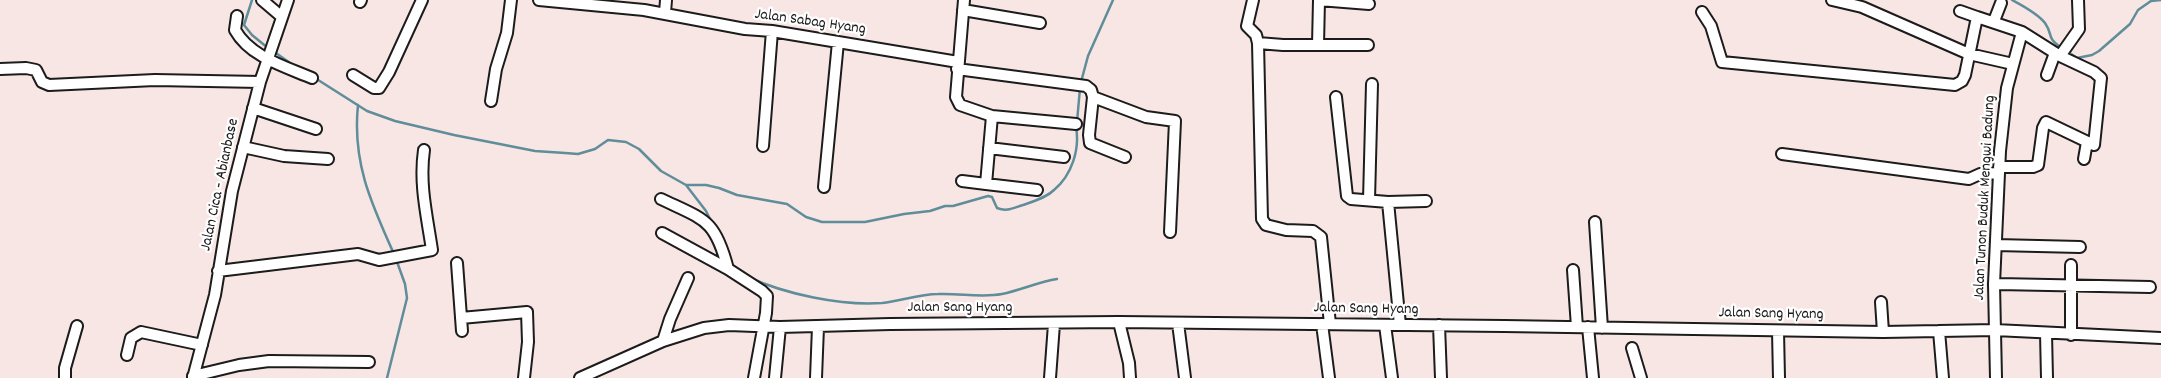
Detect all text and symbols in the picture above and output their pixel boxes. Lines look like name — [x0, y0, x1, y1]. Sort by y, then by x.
street label: Jalan Sabag Hyang — [753, 6, 867, 40]
street label: Jalan Tunon Buduk Mengwi Badung — [1971, 95, 2001, 301]
street label: Jalan Cica - Abianbase — [198, 117, 244, 253]
street label: Jalan Sang Hyang — [908, 299, 1012, 319]
street label: Jalan Sang Hyang — [1313, 299, 1419, 321]
street label: Jalan Sang Hyang — [1718, 304, 1824, 326]

